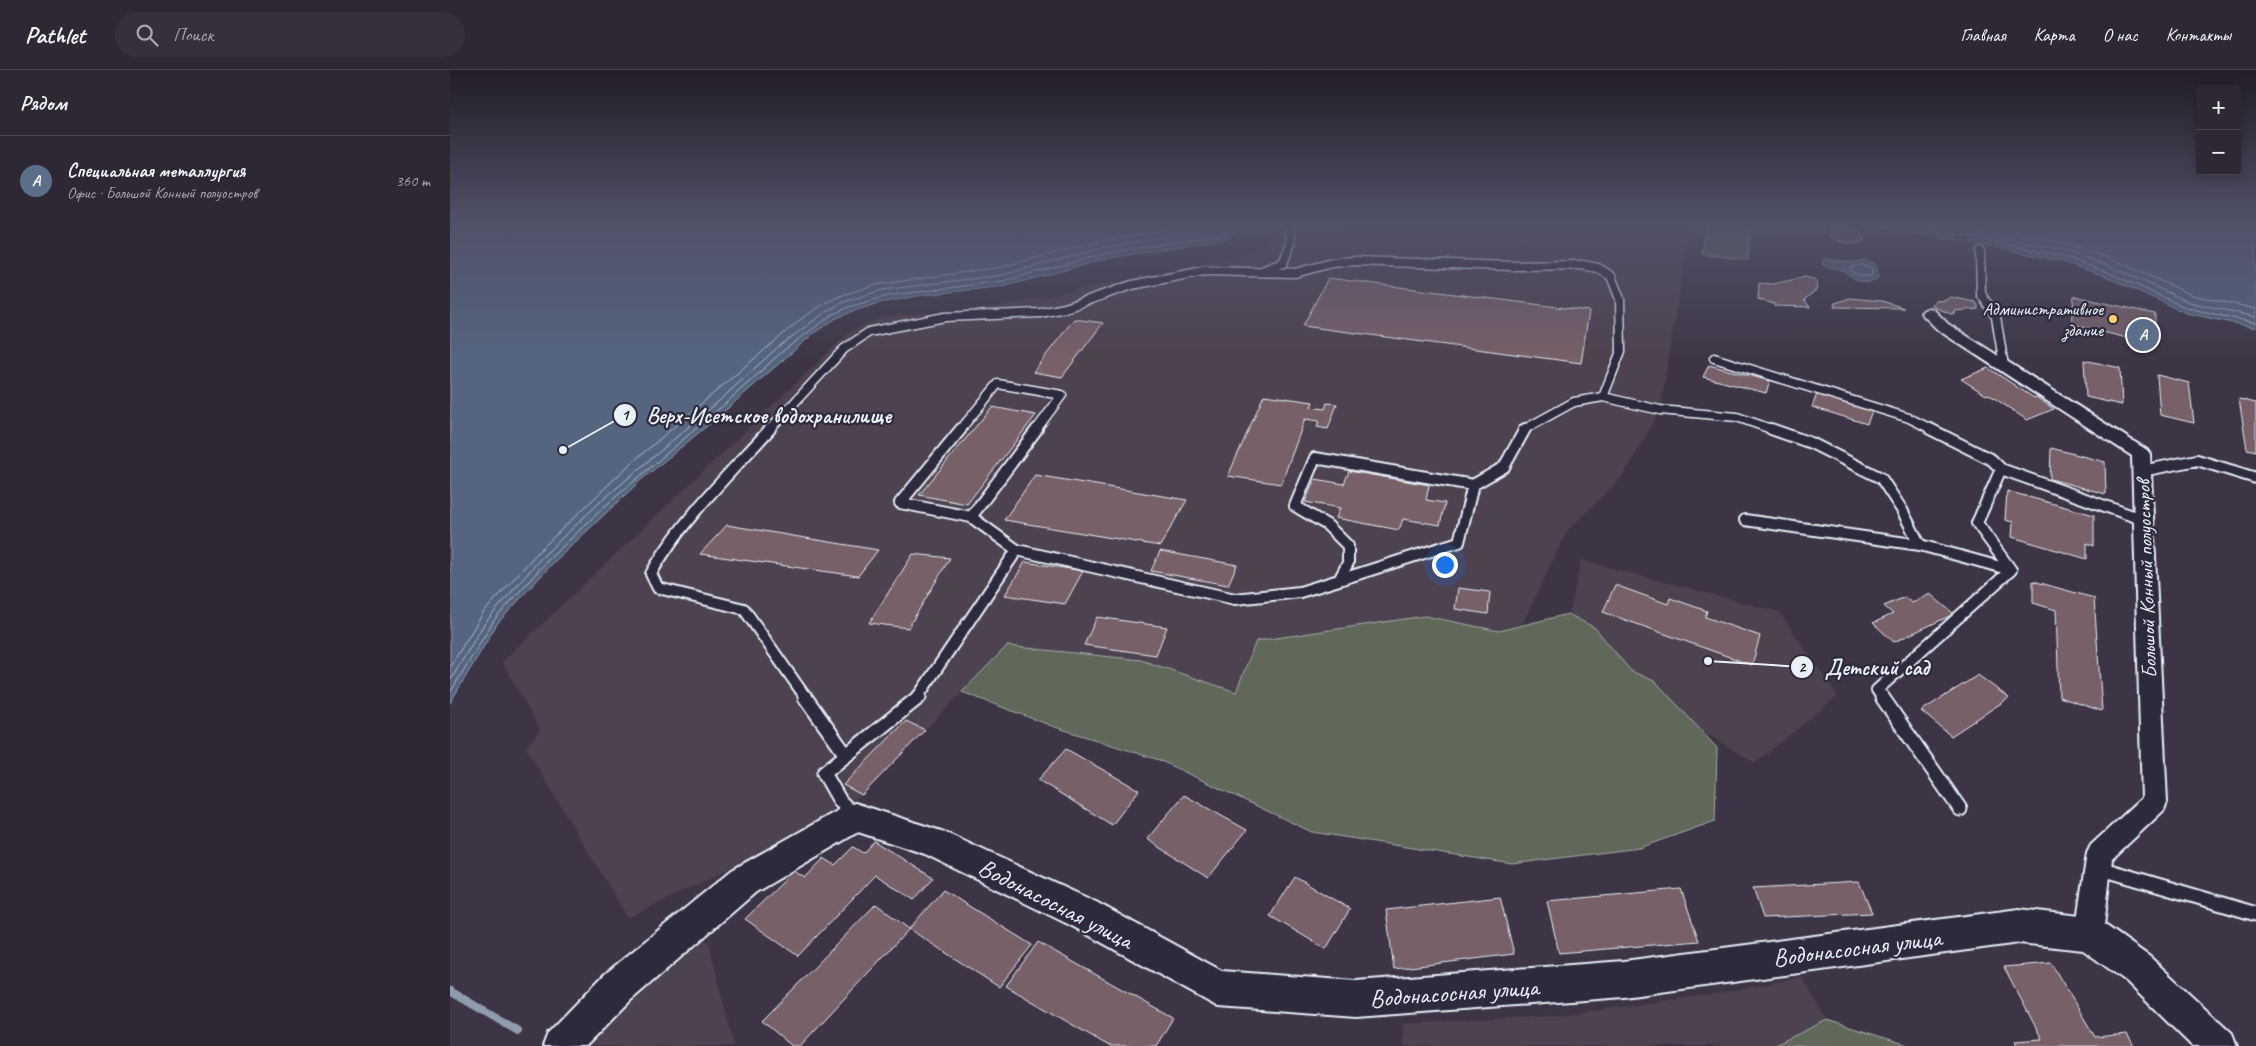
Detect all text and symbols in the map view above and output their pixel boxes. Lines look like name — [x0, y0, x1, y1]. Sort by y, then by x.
search box — [115, 12, 465, 57]
text: Pathlet — [25, 20, 85, 50]
icon: search — [133, 21, 161, 49]
text: Поиск — [173, 23, 213, 47]
text: Главная — [1961, 24, 2006, 46]
text: Карта — [2034, 24, 2075, 46]
text: О нас — [2103, 24, 2138, 46]
text: Контакты — [2166, 24, 2231, 46]
map controls — [2196, 85, 2241, 175]
button: + — [2196, 85, 2241, 130]
text: Рядом — [20, 90, 67, 116]
button: − — [2196, 130, 2241, 175]
text: Специальная металлургия — [67, 159, 245, 183]
text: A — [32, 171, 40, 191]
text: 360 m — [396, 171, 430, 191]
text: Офис · Большой Конный полуостров — [67, 183, 257, 203]
place label: Административное здание — [1983, 298, 2104, 342]
marker: Административное здание — [2107, 313, 2119, 325]
pin: A — [2127, 316, 2159, 354]
callout: Верх-Исетское водохранилище — [613, 397, 899, 434]
text: Верх-Исетское водохранилище — [647, 402, 893, 430]
text: 1 — [622, 406, 631, 425]
street label: Большой Конный полуостров — [2129, 475, 2162, 679]
your location — [1432, 552, 1458, 578]
callout: Детский сад — [1790, 649, 1939, 686]
text: Детский сад — [1825, 654, 1931, 682]
text: 2 — [1799, 658, 1807, 677]
street label: Водонасосная улица — [973, 851, 1141, 958]
street label: Водонасосная улица — [1771, 921, 1946, 974]
street label: Водонасосная улица — [1369, 971, 1542, 1015]

